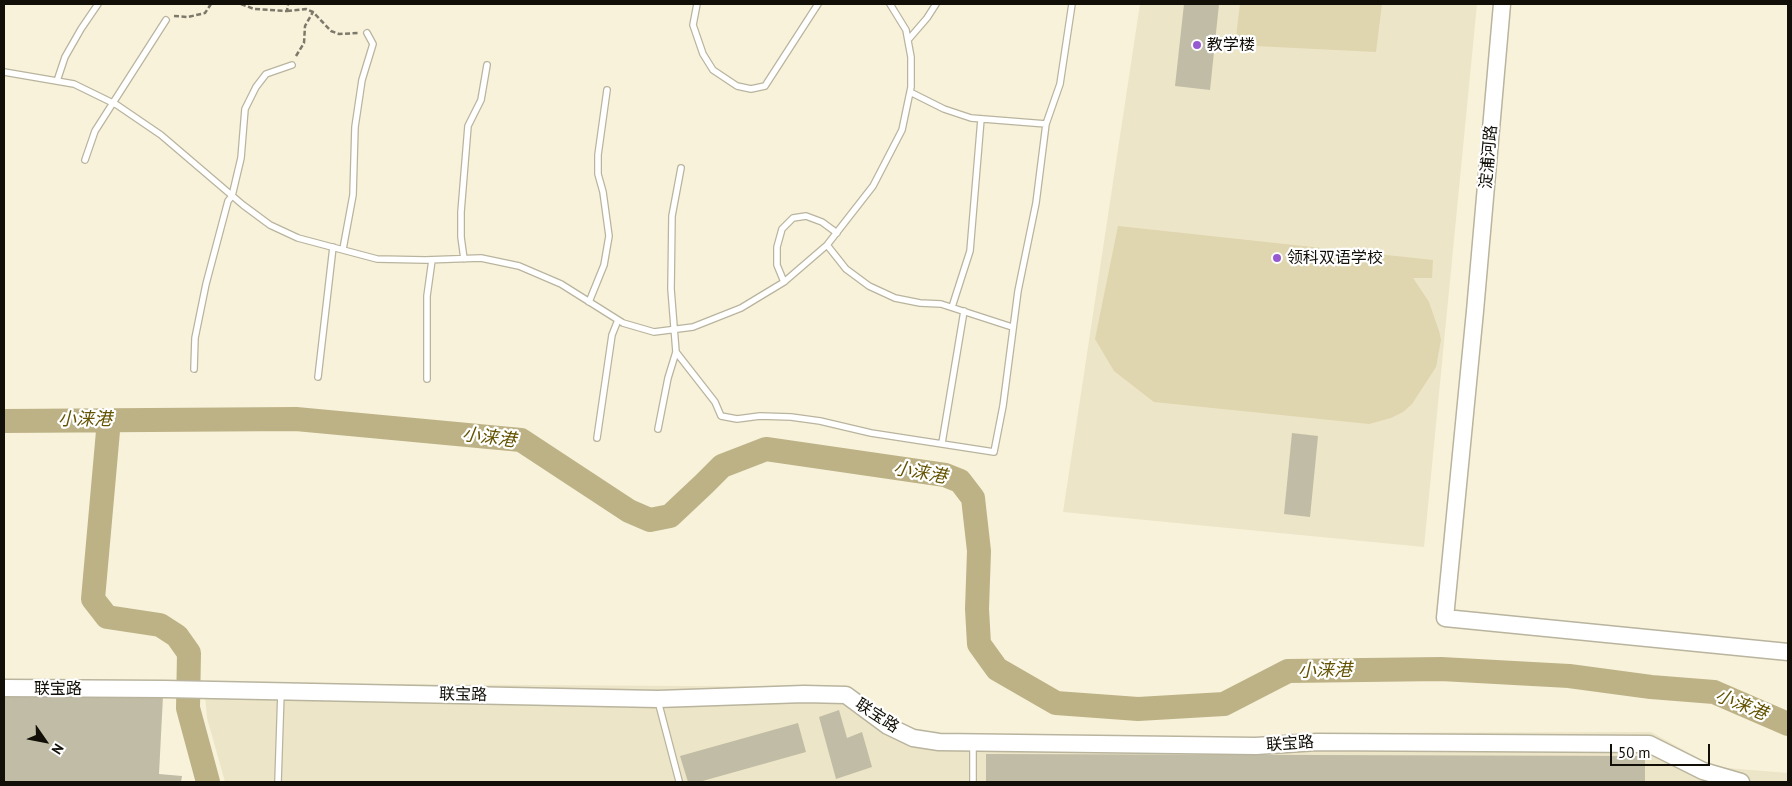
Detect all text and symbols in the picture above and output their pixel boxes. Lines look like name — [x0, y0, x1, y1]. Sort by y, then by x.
place label: 教学楼 — [1207, 35, 1255, 55]
marker: 教学楼 — [1191, 39, 1203, 51]
street label: 淀浦河路 — [1477, 124, 1501, 190]
place label: 领科双语学校 — [1287, 248, 1383, 268]
marker: 领科双语学校 — [1271, 252, 1283, 264]
water label: 小涞港 — [58, 409, 112, 431]
water label: 小涞港 — [461, 424, 517, 452]
water label: 小涞港 — [892, 458, 948, 488]
water label: 小涞港 — [1298, 660, 1352, 682]
street label: 联宝路 — [34, 679, 82, 699]
street label: 联宝路 — [439, 685, 487, 705]
water label: 小涞港 — [1712, 685, 1770, 725]
street label: 联宝路 — [852, 695, 902, 737]
north arrow — [20, 716, 70, 766]
street label: 联宝路 — [1265, 733, 1315, 755]
scale bar — [1612, 734, 1712, 766]
text: N — [48, 740, 68, 758]
text: 50 m — [1618, 743, 1651, 762]

